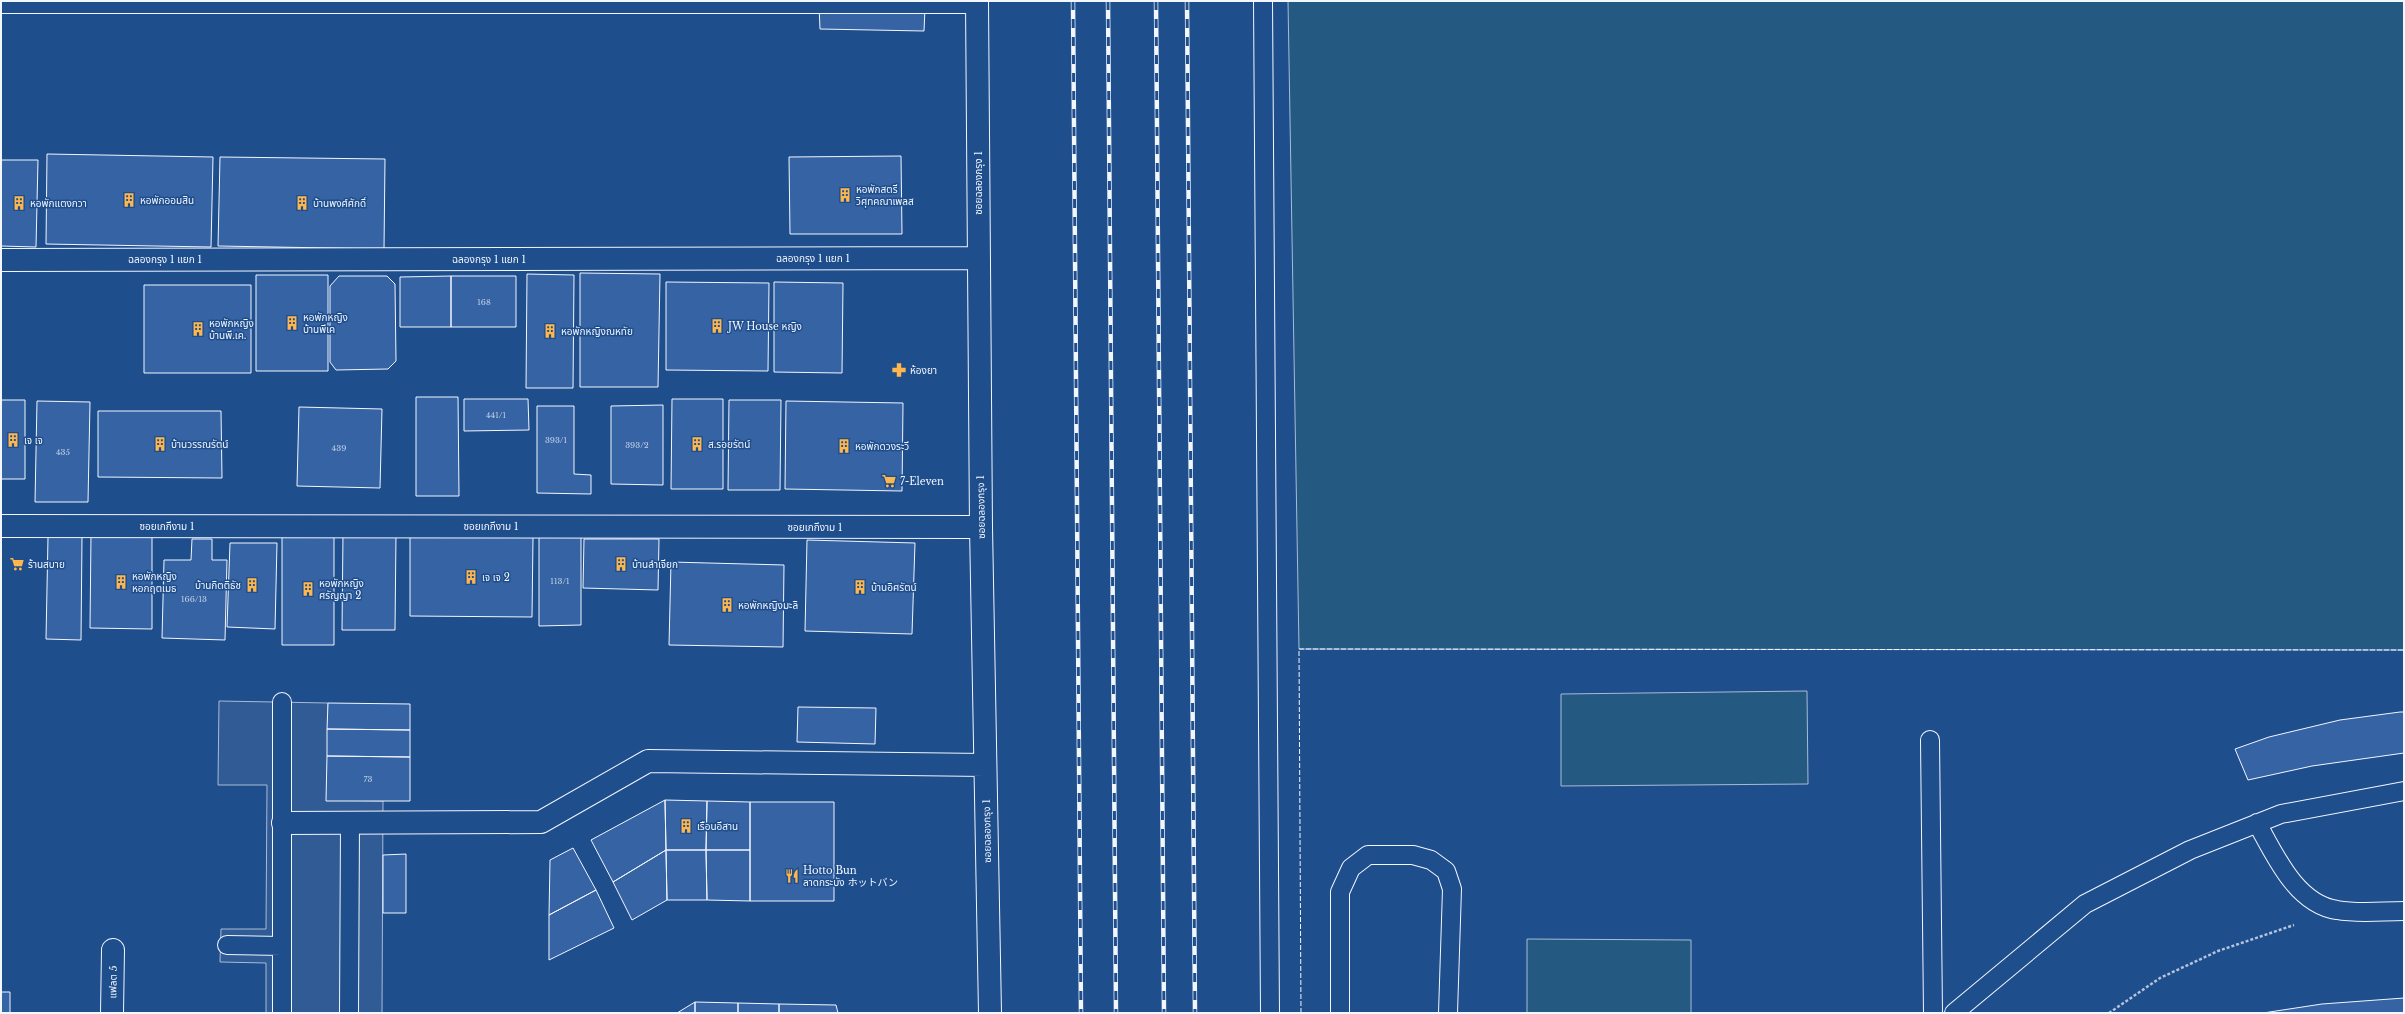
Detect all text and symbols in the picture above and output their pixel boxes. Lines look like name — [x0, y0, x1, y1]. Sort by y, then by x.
street label: ซอยฉลองกรุง 1 — [972, 151, 985, 215]
place label: หอพักสตรี วิศุทคณาเพลส — [855, 183, 914, 208]
building icon: หอพักสตรี วิศุทคณาเพลส — [837, 187, 853, 203]
building icon: หอพักออมสิน — [121, 192, 137, 208]
place label: หอพักออมสิน — [140, 194, 194, 207]
building icon: หอพักแตงกวา — [11, 195, 27, 211]
building icon: บ้านพงศ์ศักดิ์ — [294, 195, 310, 211]
place label: หอพักแตงกวา — [30, 197, 87, 210]
place label: บ้านพงศ์ศักดิ์ — [313, 197, 366, 210]
street label: ฉลองกรุง 1 แยก 1 — [776, 252, 850, 265]
street label: ฉลองกรุง 1 แยก 1 — [128, 253, 202, 266]
street label: ฉลองกรุง 1 แยก 1 — [452, 253, 526, 266]
house number: 168 — [477, 297, 491, 307]
place label: หอพักหญิง บ้านพีเค — [303, 311, 348, 336]
building icon: หอพักหญิง บ้านพีเค — [284, 315, 300, 331]
place label: หอพักหญิง บ้านพี.เค. — [209, 317, 254, 342]
building icon: JW House หญิง — [709, 318, 725, 334]
place label: JW House หญิง — [726, 320, 802, 333]
building icon: หอพักหญิง บ้านพี.เค. — [190, 321, 206, 337]
building icon: หอพักหญิงณหทัย — [542, 323, 558, 339]
place label: หอพักหญิงณหทัย — [561, 325, 633, 338]
pharmacy icon: ห้องยา — [891, 362, 907, 378]
place label: ห้องยา — [910, 364, 937, 377]
house number: 441/1 — [486, 410, 507, 420]
building icon: เจ เจ — [5, 432, 21, 448]
place label: เจ เจ — [24, 434, 43, 447]
house number: 393/1 — [545, 435, 568, 445]
building icon: บ้านวรรณรัตน์ — [152, 436, 168, 452]
building icon: ส.รอยรัตน์ — [689, 436, 705, 452]
place label: บ้านวรรณรัตน์ — [171, 438, 228, 451]
place label: ส.รอยรัตน์ — [708, 438, 750, 451]
building icon: หอพักดวงระวี — [836, 438, 852, 454]
house number: 393/2 — [625, 440, 649, 450]
place label: หอพักดวงระวี — [855, 440, 909, 453]
house number: 439 — [332, 443, 346, 453]
house number: 435 — [56, 447, 71, 457]
supermarket icon: 7-Eleven — [881, 473, 897, 489]
place label: 7-Eleven — [900, 475, 944, 488]
street label: ซอยฉลองกรุง 1 — [974, 475, 988, 539]
street label: ซอยเกกีงาม 1 — [139, 520, 195, 533]
street label: ซอยเกกีงาม 1 — [463, 520, 519, 533]
street label: ซอยเกกีงาม 1 — [787, 521, 843, 534]
supermarket icon: ร้านสบาย — [9, 556, 25, 572]
building icon: บ้านลำเจียก — [613, 556, 629, 572]
place label: ร้านสบาย — [28, 558, 65, 571]
place label: บ้านลำเจียก — [632, 558, 678, 571]
building icon: เจ เจ 2 — [463, 569, 479, 585]
place label: หอพักหญิง หอกฤตเมธ — [132, 570, 177, 595]
place label: เจ เจ 2 — [482, 571, 510, 584]
building icon: หอพักหญิง หอกฤตเมธ — [113, 574, 129, 590]
house number: 113/1 — [550, 576, 570, 586]
building icon: บ้านกิตติธัช — [244, 577, 260, 593]
place label: หอพักหญิง ศรัญญา 2 — [319, 577, 364, 602]
place label: บ้านกิตติธัช — [195, 579, 241, 592]
building icon: บ้านอิศรัตน์ — [852, 579, 868, 595]
building icon: หอพักหญิง ศรัญญา 2 — [300, 581, 316, 597]
place label: บ้านอิศรัตน์ — [871, 581, 917, 594]
house number: 166/13 — [181, 594, 207, 604]
building icon: หอพักหญิงมะลิ — [719, 597, 735, 613]
place label: หอพักหญิงมะลิ — [738, 599, 798, 612]
house number: 73 — [364, 774, 373, 784]
street label: ซอยฉลองกรุง 1 — [980, 799, 994, 863]
building icon: เรือนอีสาน — [678, 818, 694, 834]
place label: เรือนอีสาน — [697, 820, 738, 833]
place label: Hotto Bun ลาดกระบัง ホットバン — [803, 864, 898, 889]
restaurant icon: Hotto Bun ลาดกระบัง ホットバン — [784, 868, 800, 884]
street label: แฟลต 5 — [106, 965, 120, 999]

